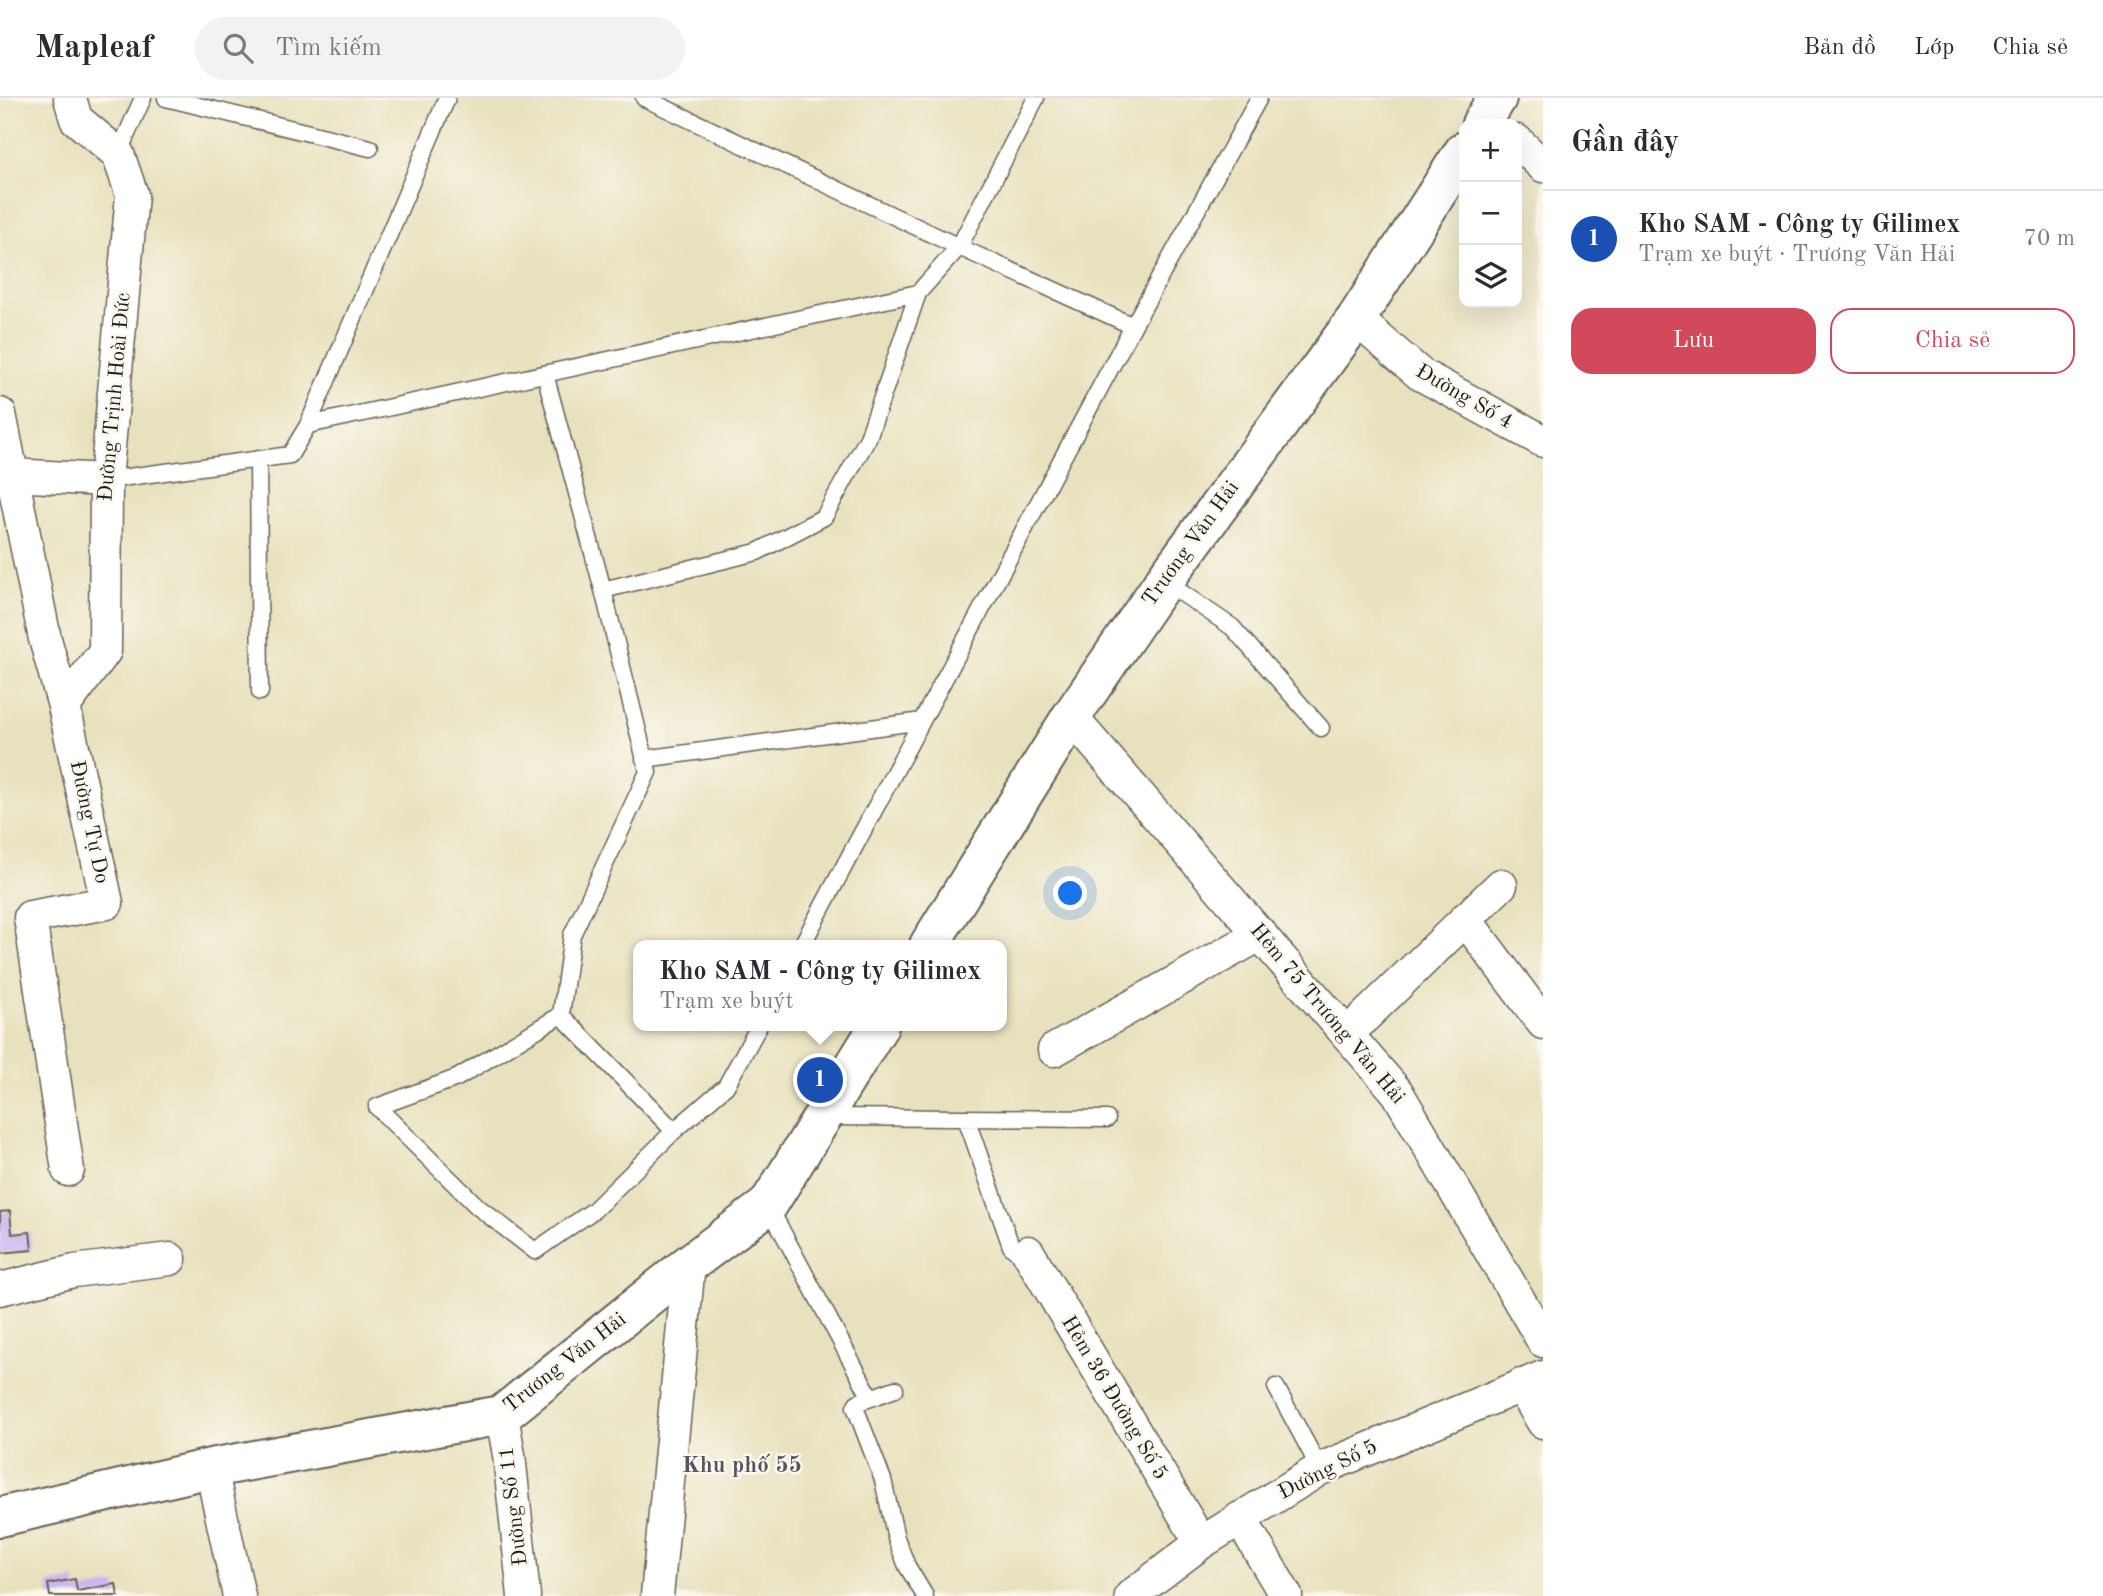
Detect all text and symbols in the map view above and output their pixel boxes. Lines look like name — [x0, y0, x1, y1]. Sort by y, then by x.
search box — [195, 17, 685, 80]
icon: search — [219, 29, 257, 67]
text: Mapleaf — [35, 32, 153, 65]
text: Tìm kiếm — [275, 35, 382, 61]
text: Bản đồ — [1803, 36, 1876, 60]
text: Lớp — [1914, 36, 1954, 60]
text: Chia sẻ — [1992, 36, 2068, 60]
map controls — [1459, 119, 1522, 308]
button: + — [1459, 119, 1522, 182]
text: Gần đây — [1571, 128, 1679, 158]
button: − — [1459, 182, 1522, 245]
text: Kho SAM - Công ty Gilimex — [1638, 212, 1960, 238]
text: 1 — [1587, 227, 1601, 250]
text: 70 m — [2024, 227, 2075, 250]
text: Trạm xe buýt · Trương Văn Hải — [1638, 243, 1955, 266]
button: layers — [1459, 245, 1522, 308]
street label: Đường Trịnh Hoài Đức — [95, 292, 135, 502]
button: Lưu — [1571, 308, 1816, 374]
button: Chia sẻ — [1830, 308, 2075, 374]
street label: Đường Số 4 — [1412, 360, 1516, 433]
street label: Trương Văn Hải — [1139, 478, 1243, 610]
street label: Đường Tự Do — [66, 759, 112, 885]
your location — [1053, 876, 1087, 910]
street label: Hẻm 75 Trương Văn Hải — [1246, 920, 1408, 1108]
popup — [633, 940, 1007, 1031]
text: Kho SAM - Công ty Gilimex — [659, 959, 981, 985]
text: Trạm xe buýt — [659, 990, 794, 1013]
pin: 1 — [797, 1054, 843, 1106]
street label: Trương Văn Hải — [500, 1309, 630, 1417]
street label: Hẻm 36 Đường Số 5 — [1057, 1312, 1172, 1483]
street label: Đường Số 5 — [1275, 1435, 1381, 1504]
street label: Đường Số 11 — [495, 1445, 532, 1567]
district label: Khu phố 55 — [682, 1453, 802, 1477]

